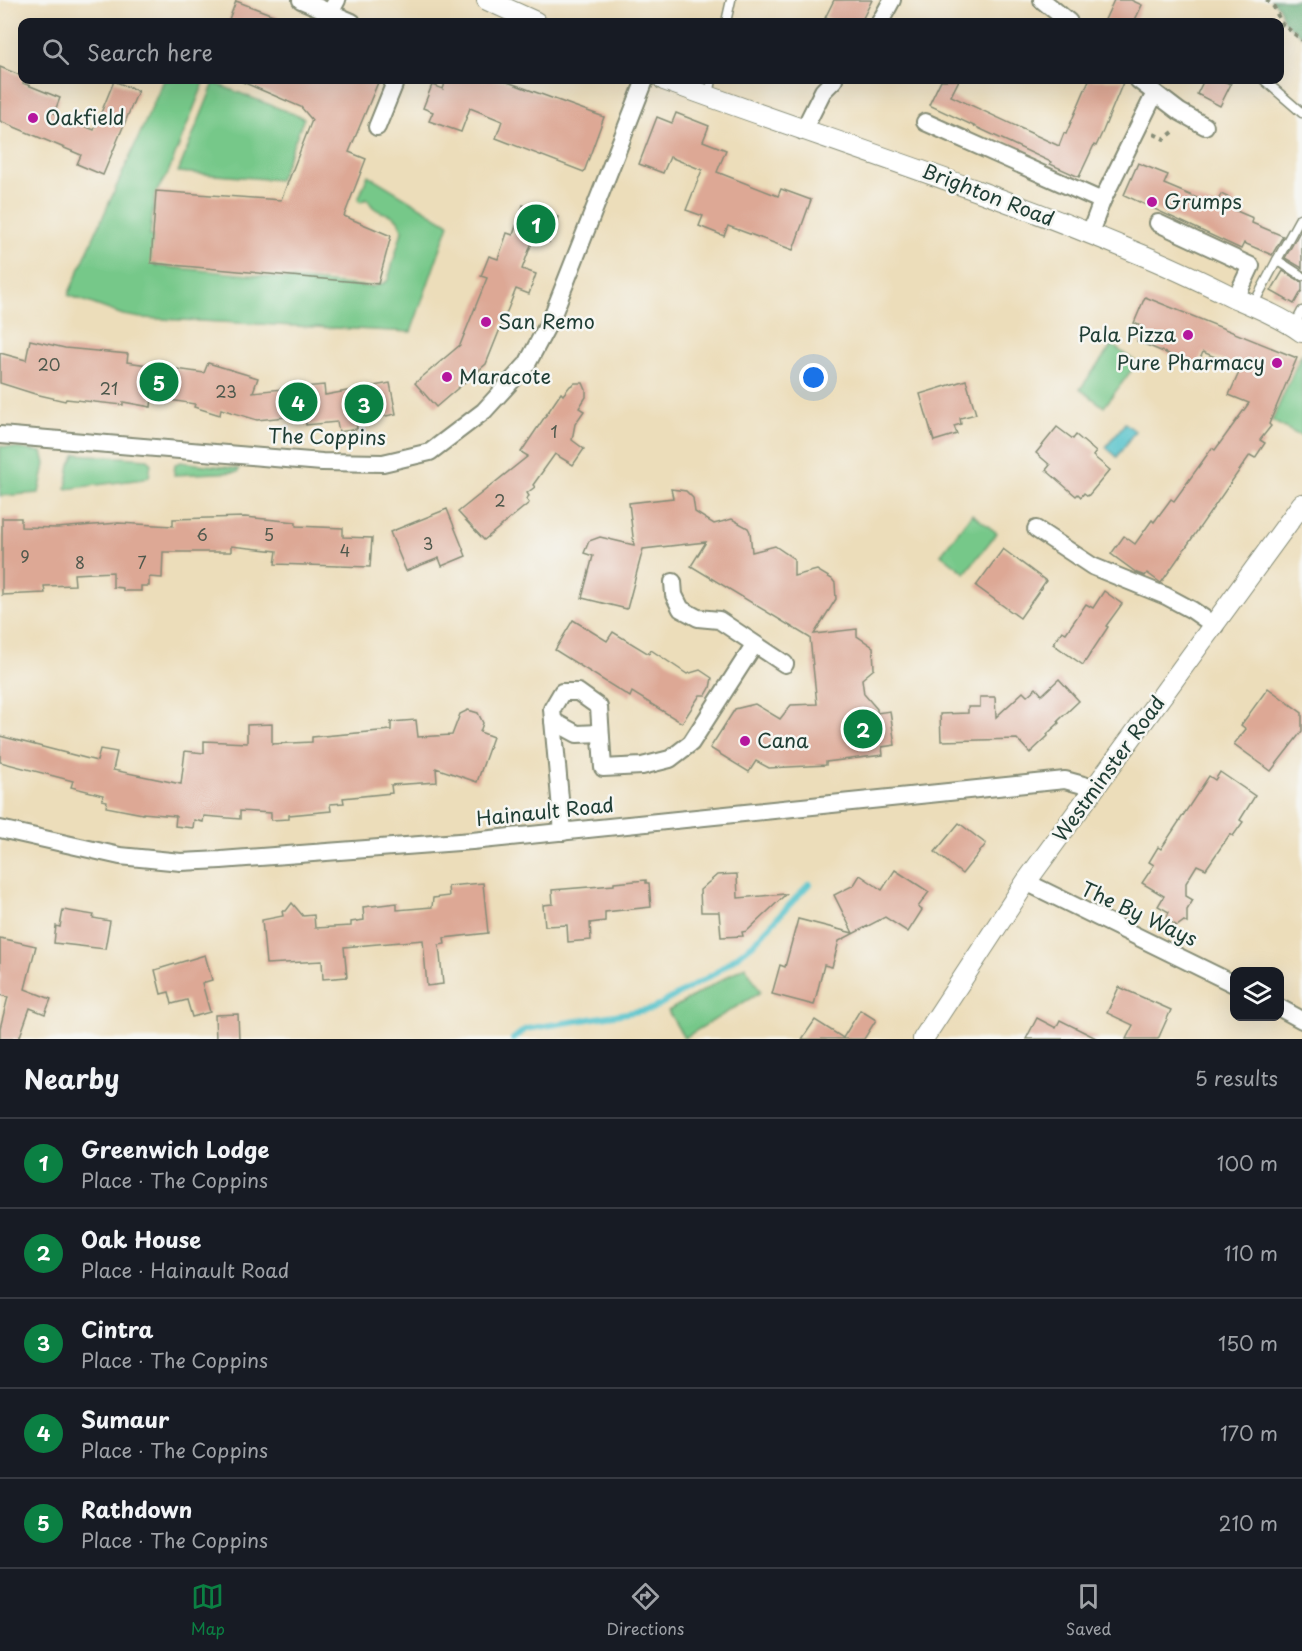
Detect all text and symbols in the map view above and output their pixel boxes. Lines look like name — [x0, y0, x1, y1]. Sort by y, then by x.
search box — [18, 18, 1284, 84]
icon: search — [39, 35, 72, 68]
text: Search here — [87, 35, 213, 68]
place label: Oakfield — [45, 102, 125, 132]
marker: Oakfield — [26, 111, 40, 125]
street label: Brighton Road — [918, 155, 1059, 233]
place label: Grumps — [1164, 186, 1242, 216]
marker: Grumps — [1145, 195, 1159, 209]
pin: 1 — [516, 202, 556, 246]
place label: San Remo — [498, 306, 595, 336]
marker: San Remo — [479, 315, 493, 329]
place label: Pala Pizza — [1078, 319, 1177, 349]
marker: Pala Pizza — [1181, 328, 1195, 342]
place label: Pure Pharmacy — [1117, 347, 1265, 377]
house number: 20 — [38, 352, 60, 376]
marker: Pure Pharmacy — [1270, 356, 1284, 370]
pin: 5 — [140, 360, 178, 404]
place label: Maracote — [459, 361, 551, 391]
your location — [799, 363, 828, 392]
marker: Maracote — [440, 370, 454, 384]
house number: 21 — [100, 376, 118, 400]
house number: 23 — [215, 379, 237, 403]
pin: 4 — [278, 380, 318, 424]
pin: 3 — [344, 382, 384, 426]
house number: 1 — [550, 419, 558, 443]
street label: The Coppins — [268, 420, 386, 452]
house number: 2 — [494, 488, 506, 512]
house number: 6 — [196, 522, 208, 546]
house number: 5 — [264, 522, 274, 546]
house number: 3 — [423, 531, 433, 555]
house number: 4 — [340, 538, 350, 562]
house number: 9 — [20, 544, 30, 568]
house number: 8 — [75, 550, 85, 574]
house number: 7 — [137, 550, 147, 574]
street label: Westminster Road — [1045, 689, 1172, 848]
pin: 2 — [844, 706, 882, 752]
place label: Cana — [757, 725, 809, 755]
marker: Cana — [738, 734, 752, 748]
street label: Hainault Road — [474, 789, 615, 833]
street label: The By Ways — [1076, 873, 1203, 953]
map controls — [1230, 967, 1284, 1021]
button: layers — [1230, 967, 1284, 1021]
text: Nearby — [24, 1059, 119, 1098]
text: 5 results — [1195, 1063, 1278, 1093]
text: Greenwich Lodge — [81, 1132, 269, 1165]
text: 1 — [39, 1148, 48, 1178]
text: 100 m — [1217, 1148, 1278, 1178]
text: Place · The Coppins — [81, 1165, 268, 1195]
text: Oak House — [81, 1222, 201, 1255]
text: 2 — [36, 1238, 51, 1268]
text: 110 m — [1224, 1238, 1278, 1268]
text: Place · Hainault Road — [81, 1255, 289, 1285]
text: Cintra — [81, 1312, 154, 1345]
text: 3 — [37, 1328, 50, 1358]
text: 150 m — [1218, 1328, 1278, 1358]
text: Place · The Coppins — [81, 1345, 268, 1375]
text: Sumaur — [81, 1402, 169, 1435]
text: 4 — [37, 1418, 50, 1448]
text: 170 m — [1220, 1418, 1278, 1448]
text: Place · The Coppins — [81, 1435, 268, 1465]
text: Rathdown — [81, 1492, 192, 1525]
text: 5 — [37, 1508, 50, 1538]
text: 210 m — [1219, 1508, 1278, 1538]
text: Place · The Coppins — [81, 1525, 268, 1555]
tab: Map — [191, 1580, 225, 1640]
tab: Directions — [606, 1580, 684, 1640]
tab: Saved — [1066, 1580, 1111, 1640]

